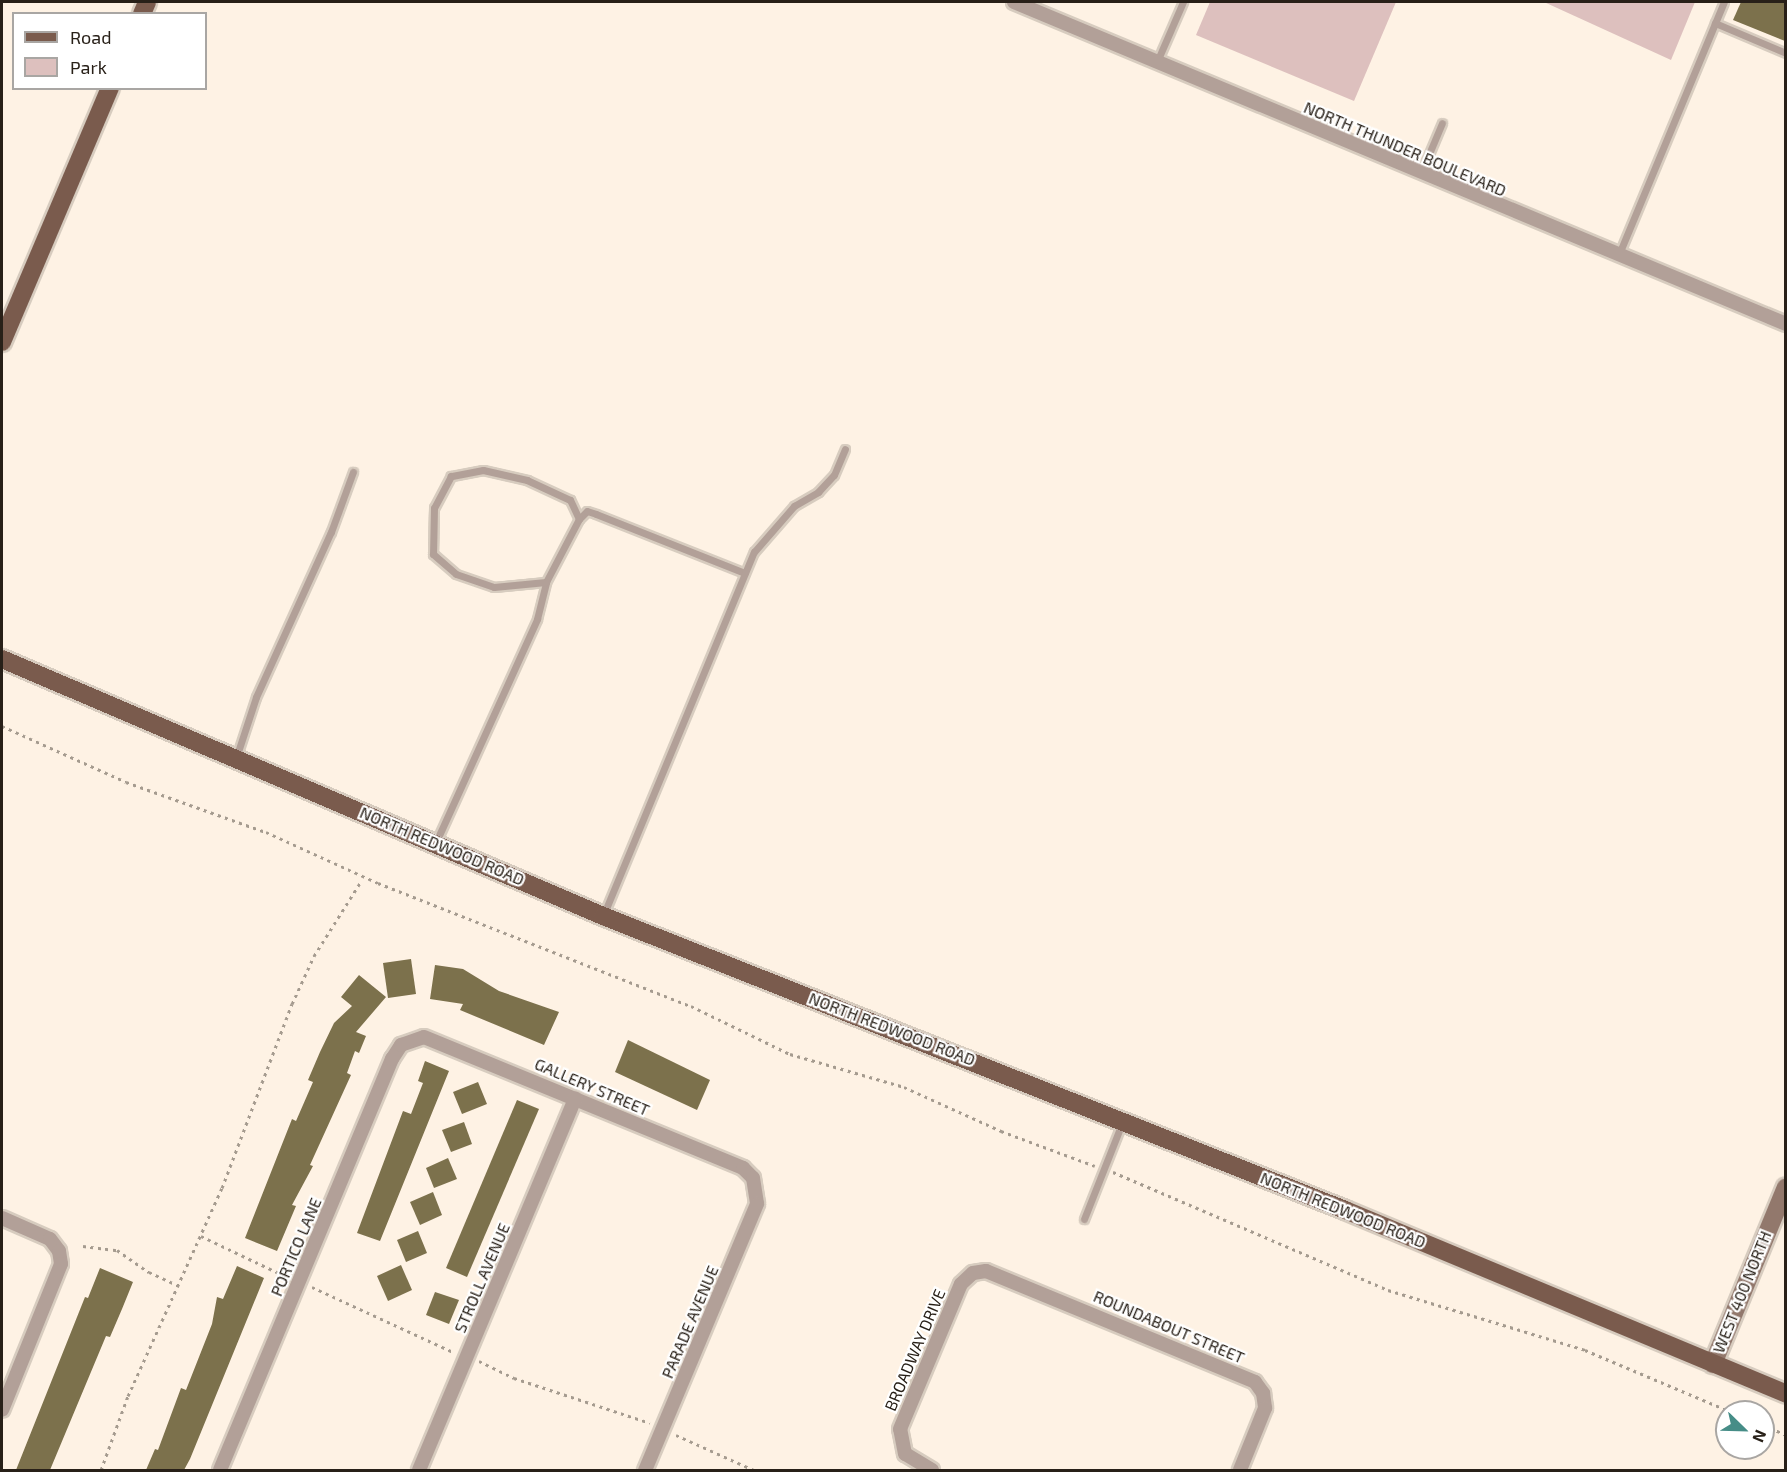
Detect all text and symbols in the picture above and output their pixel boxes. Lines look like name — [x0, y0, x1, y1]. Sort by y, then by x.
legend — [12, 12, 207, 90]
text: Road — [70, 26, 111, 48]
text: Park — [70, 56, 107, 78]
street label: NORTH THUNDER BOULEVARD — [1301, 98, 1509, 200]
street label: NORTH REDWOOD ROAD — [357, 803, 527, 889]
street label: NORTH REDWOOD ROAD — [806, 988, 978, 1070]
street label: GALLERY STREET — [532, 1054, 652, 1120]
street label: NORTH REDWOOD ROAD — [1258, 1168, 1428, 1252]
street label: PORTICO LANE — [267, 1195, 325, 1299]
street label: STROLL AVENUE — [450, 1220, 514, 1336]
street label: WEST 400 NORTH — [1709, 1228, 1775, 1356]
street label: PARADE AVENUE — [658, 1263, 722, 1381]
street label: BROADWAY DRIVE — [881, 1286, 949, 1414]
street label: ROUNDABOUT STREET — [1090, 1286, 1248, 1368]
north arrow — [1715, 1400, 1775, 1460]
text: N — [1749, 1427, 1771, 1445]

